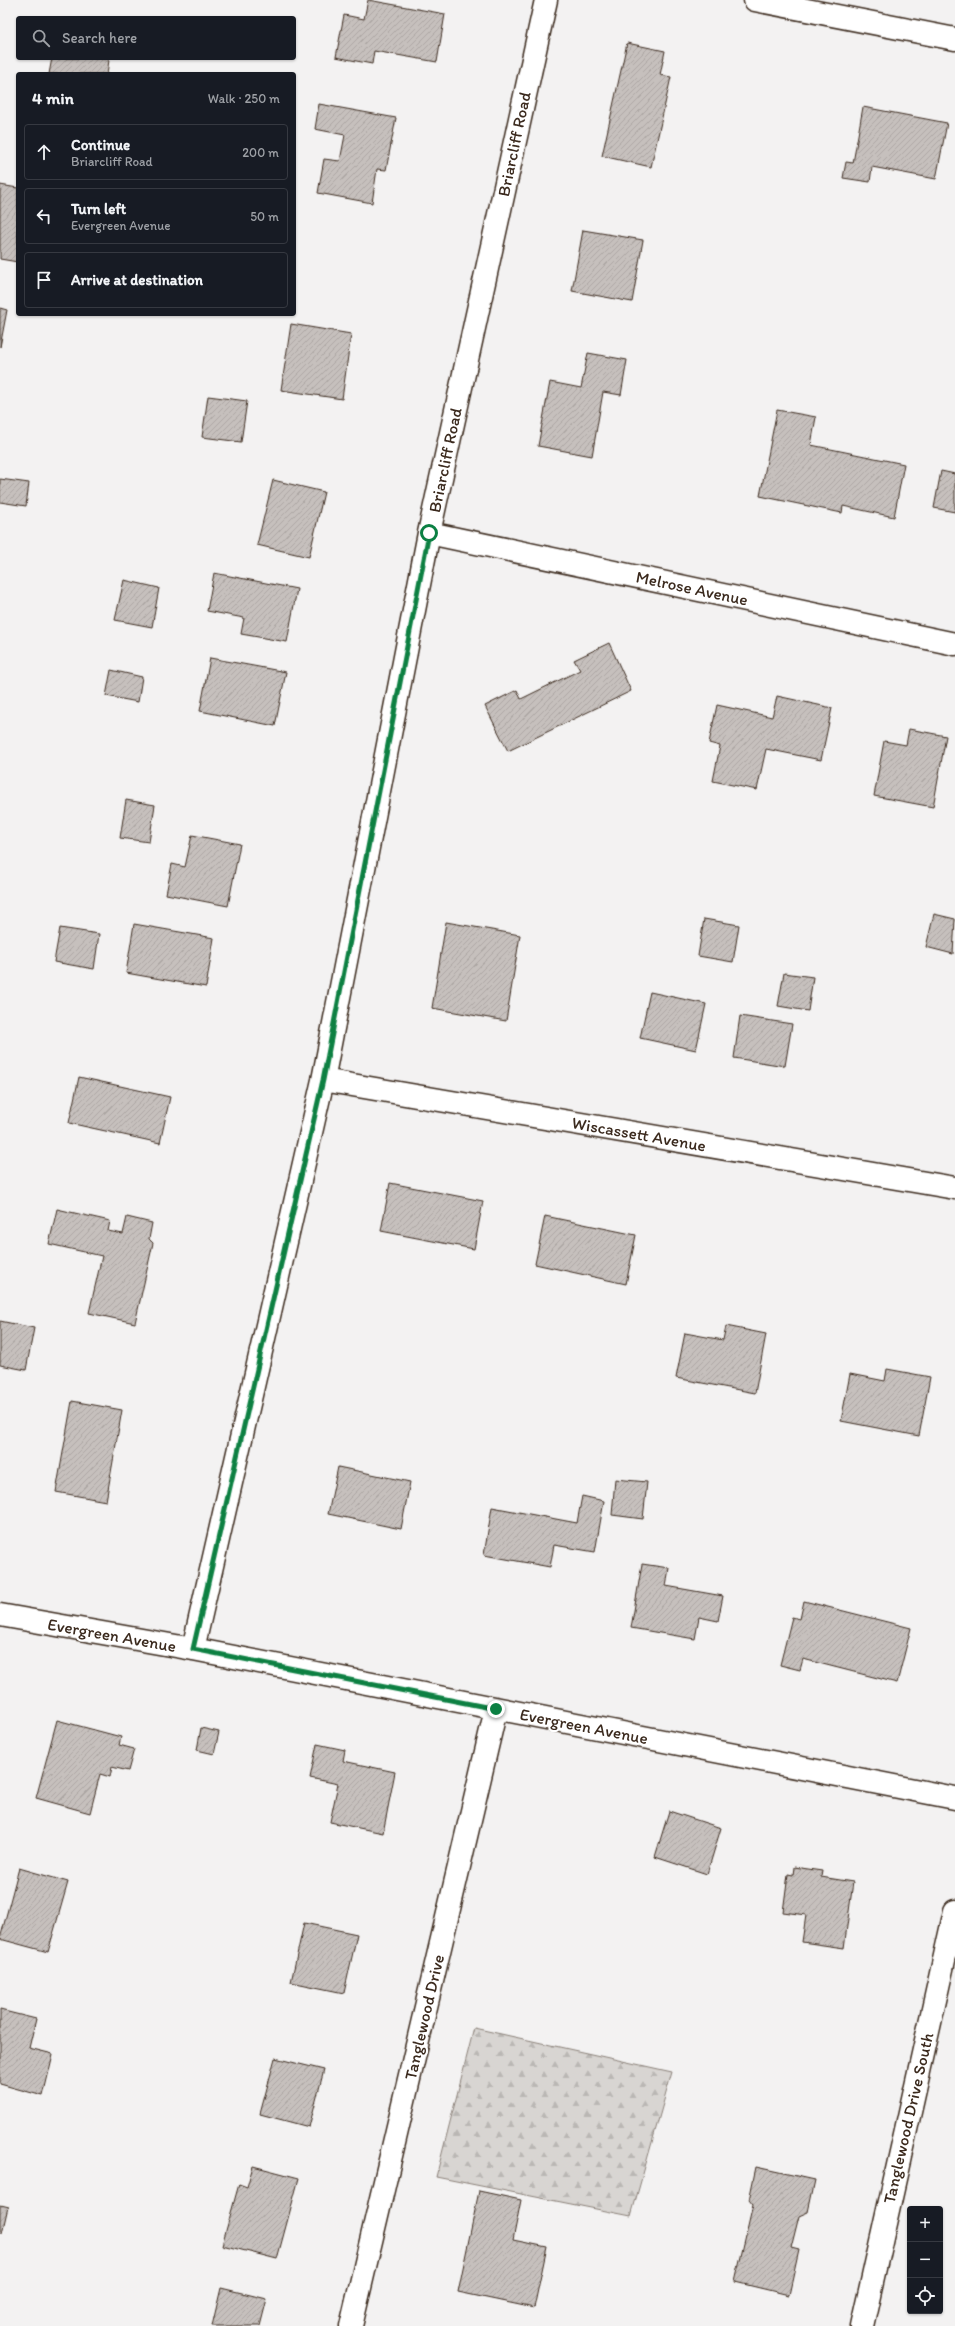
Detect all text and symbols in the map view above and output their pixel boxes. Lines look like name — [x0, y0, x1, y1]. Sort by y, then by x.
search box — [16, 16, 296, 60]
icon: search — [30, 27, 52, 49]
text: Search here — [62, 29, 137, 47]
text: 4 min — [32, 88, 74, 108]
street label: Briarcliff Road — [493, 89, 535, 198]
text: Walk · 250 m — [208, 91, 280, 106]
text: Continue — [71, 136, 130, 154]
icon: ahead — [33, 141, 55, 163]
text: 200 m — [242, 145, 279, 160]
text: Briarcliff Road — [71, 154, 153, 169]
text: Turn left — [71, 200, 126, 218]
icon: left — [33, 205, 55, 227]
text: 50 m — [250, 209, 279, 224]
text: Evergreen Avenue — [71, 218, 171, 233]
icon: arrive — [33, 269, 55, 291]
text: Arrive at destination — [71, 271, 203, 289]
street label: Briarcliff Road — [424, 405, 466, 514]
route start — [420, 524, 438, 542]
street label: Melrose Avenue — [634, 566, 750, 610]
street label: Wiscassett Avenue — [570, 1112, 708, 1156]
street label: Evergreen Avenue — [46, 1614, 178, 1656]
route end — [487, 1700, 505, 1718]
street label: Evergreen Avenue — [518, 1704, 650, 1748]
street label: Tanglewood Drive — [400, 1952, 448, 2082]
street label: Tanglewood Drive South — [879, 2031, 937, 2205]
map controls — [907, 2206, 943, 2314]
button: + — [907, 2206, 943, 2242]
button: − — [907, 2242, 943, 2278]
button: locate — [907, 2278, 943, 2314]

